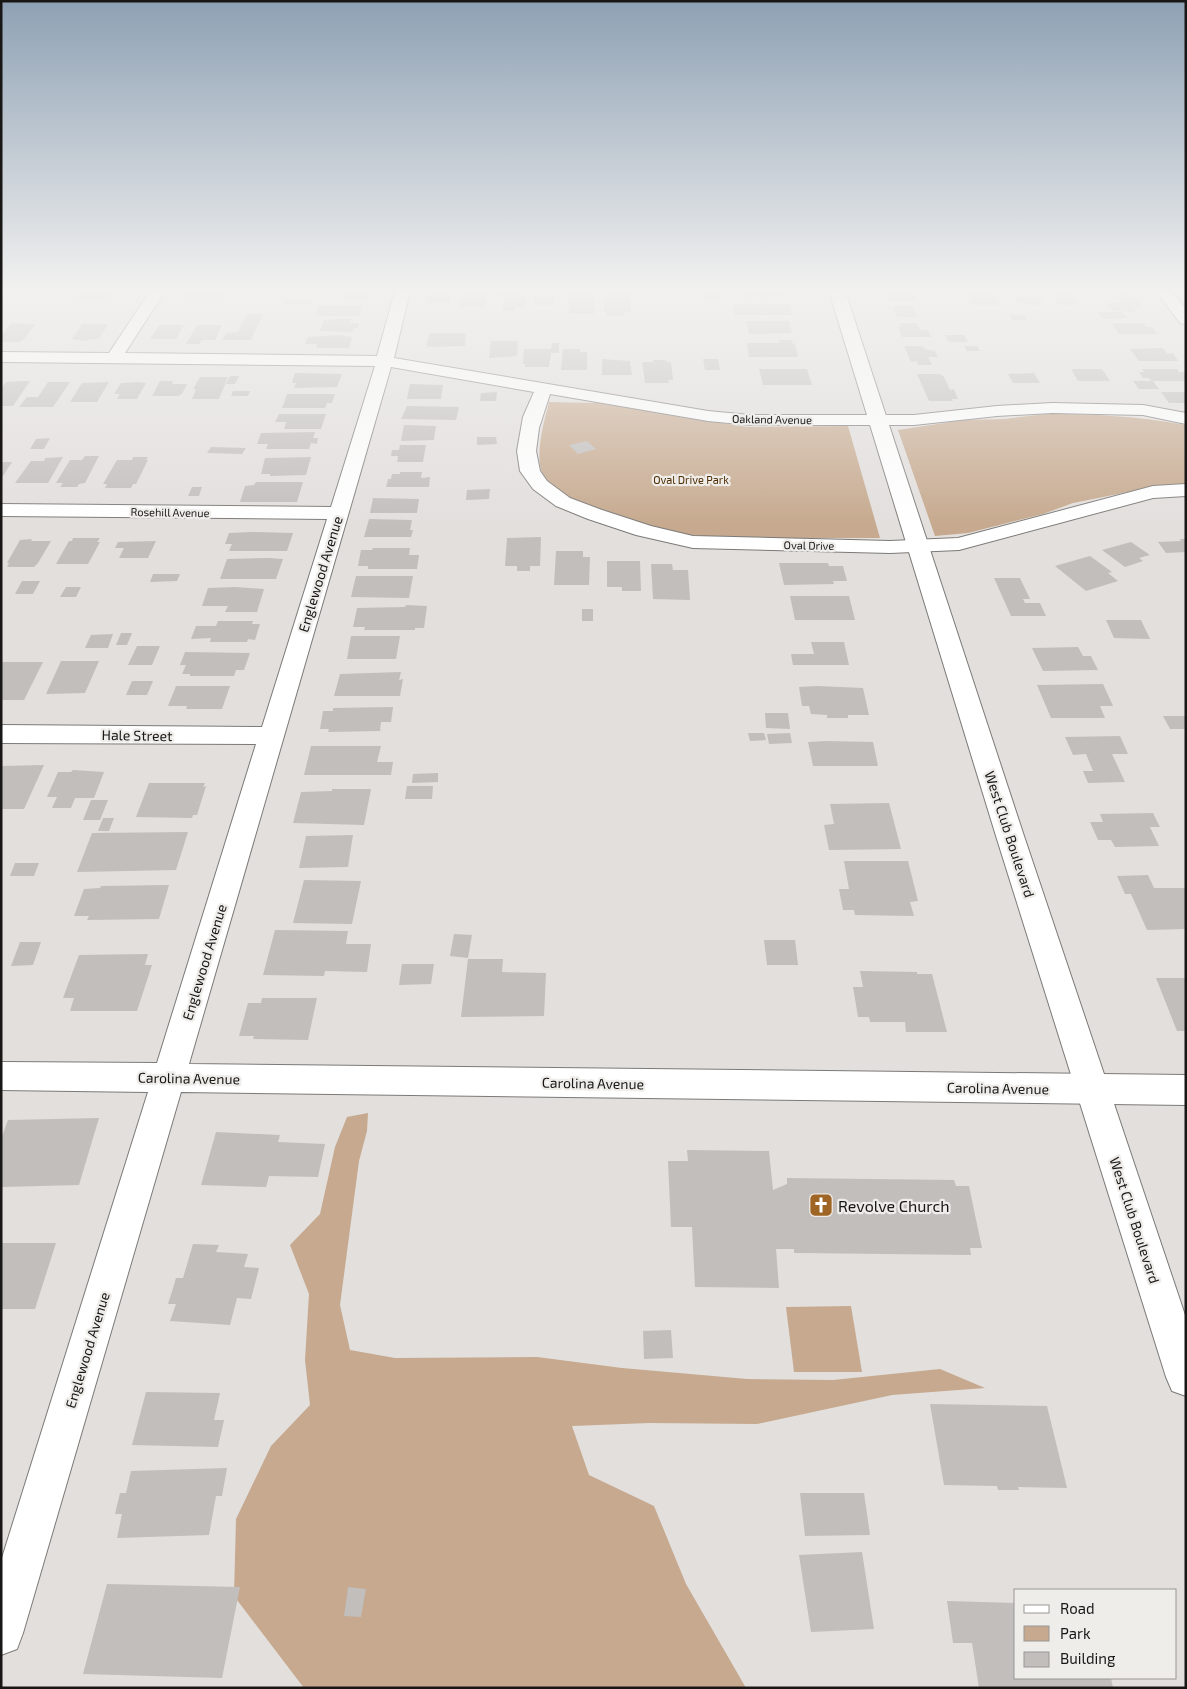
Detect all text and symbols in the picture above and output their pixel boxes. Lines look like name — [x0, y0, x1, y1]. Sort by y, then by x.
street label: Oakland Avenue — [732, 412, 812, 426]
park label: Oval Drive Park — [653, 473, 729, 486]
street label: Rosehill Avenue — [130, 505, 210, 519]
street label: Englewood Avenue — [294, 514, 346, 634]
street label: Oval Drive — [784, 538, 835, 552]
street label: Hale Street — [101, 726, 173, 744]
street label: West Club Boulevard — [982, 769, 1038, 899]
street label: Englewood Avenue — [178, 902, 230, 1022]
street label: Carolina Avenue — [138, 1069, 240, 1087]
street label: Carolina Avenue — [542, 1074, 644, 1092]
street label: Carolina Avenue — [947, 1079, 1049, 1097]
street label: West Club Boulevard — [1107, 1155, 1163, 1285]
church icon: Revolve Church — [808, 1192, 834, 1218]
place label: Revolve Church — [838, 1196, 950, 1215]
street label: Englewood Avenue — [61, 1290, 113, 1410]
legend — [1014, 1589, 1177, 1679]
text: Road — [1060, 1599, 1095, 1617]
text: Park — [1060, 1624, 1091, 1642]
text: Building — [1060, 1649, 1116, 1667]

